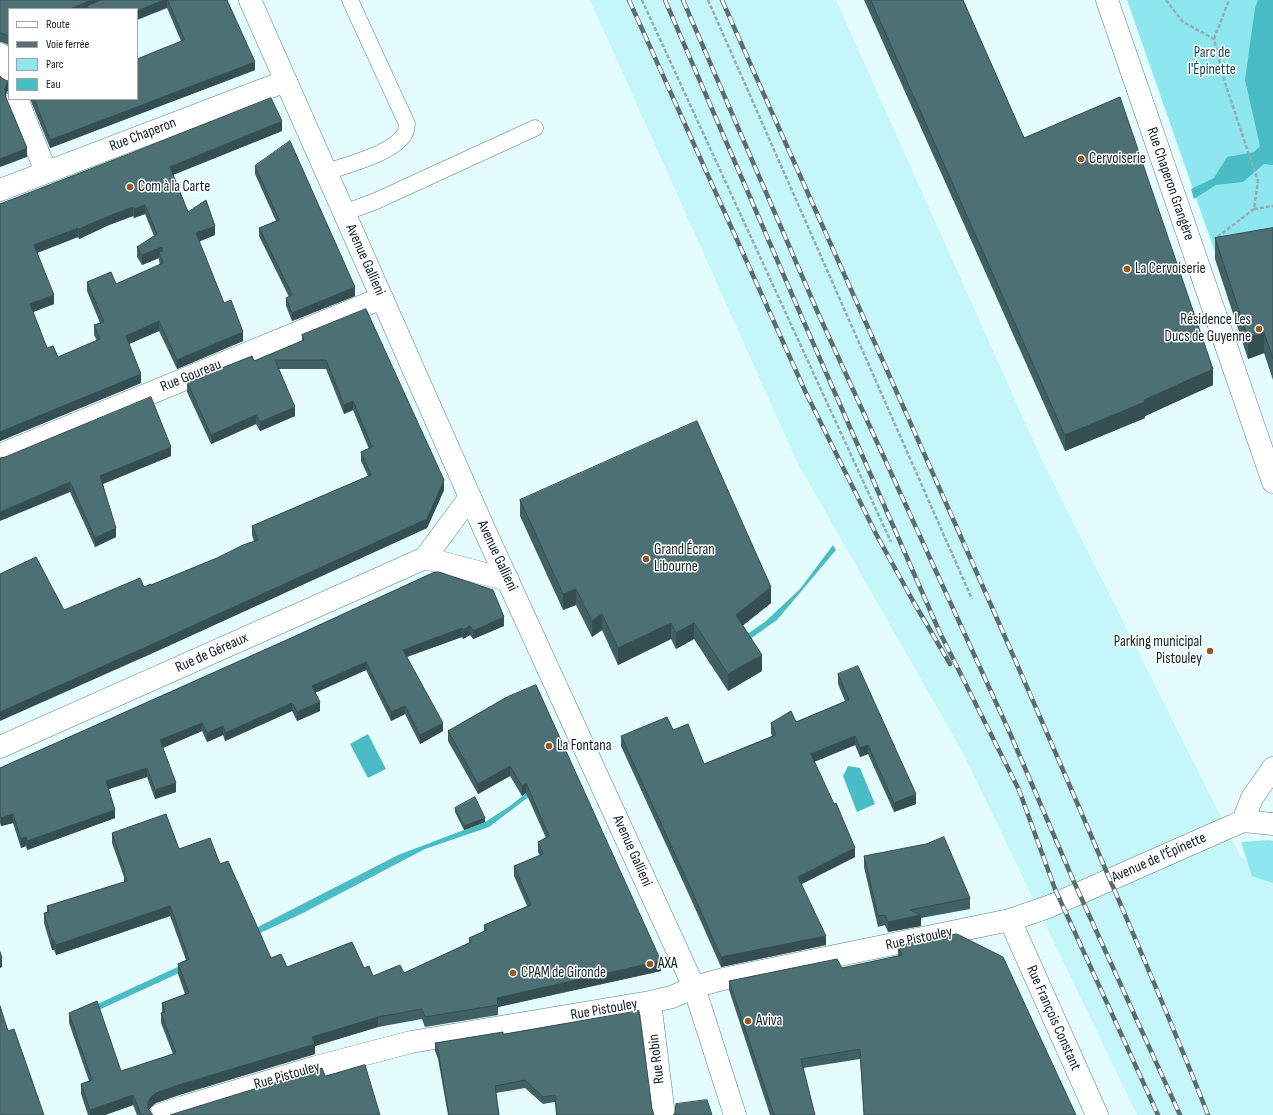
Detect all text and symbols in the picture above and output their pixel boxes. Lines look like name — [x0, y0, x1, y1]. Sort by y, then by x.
legend — [8, 8, 138, 100]
text: Route — [46, 17, 70, 32]
text: Voie ferrée — [46, 37, 89, 52]
park label: Parc de l'Épinette — [1188, 44, 1236, 79]
text: Parc — [46, 57, 64, 72]
text: Eau — [46, 77, 60, 92]
street label: Rue Chaperon — [107, 114, 179, 156]
street label: Rue Chaperon Grangère — [1142, 125, 1198, 243]
place label: Cervoiserie — [1089, 150, 1146, 168]
marker: Cervoiserie — [1076, 154, 1086, 164]
place label: Com à la Carte — [138, 178, 210, 196]
marker: Com à la Carte — [125, 182, 135, 192]
street label: Avenue Gallieni — [341, 222, 389, 298]
place label: La Cervoiserie — [1135, 260, 1206, 278]
marker: La Cervoiserie — [1122, 264, 1132, 274]
place label: Résidence Les Ducs de Guyenne — [1165, 311, 1251, 346]
marker: Résidence Les Ducs de Guyenne — [1254, 324, 1264, 334]
street label: Rue Goureau — [158, 356, 224, 396]
street label: Avenue Gallieni — [473, 518, 521, 594]
place label: Grand Écran Libourne — [654, 541, 715, 576]
marker: Grand Écran Libourne — [641, 554, 651, 564]
street label: Rue de Géreaux — [173, 629, 251, 677]
place label: Parking municipal Pistouley — [1114, 633, 1202, 668]
marker: Parking municipal Pistouley — [1205, 646, 1215, 656]
place label: La Fontana — [557, 737, 611, 755]
marker: La Fontana — [544, 741, 554, 751]
street label: Avenue Gallieni — [608, 813, 656, 889]
street label: Avenue de l'Épinette — [1109, 829, 1209, 887]
street label: Rue Pistouley — [884, 923, 954, 955]
place label: AXA — [658, 955, 677, 973]
marker: AXA — [645, 959, 655, 969]
street label: Rue François Constant — [1022, 963, 1084, 1073]
place label: CPAM de Gironde — [521, 964, 606, 982]
marker: CPAM de Gironde — [508, 968, 518, 978]
street label: Rue Pistouley — [569, 995, 639, 1025]
place label: Aviva — [756, 1012, 782, 1030]
marker: Aviva — [743, 1016, 753, 1026]
street label: Rue Robin — [645, 1033, 669, 1085]
street label: Rue Pistouley — [252, 1058, 322, 1094]

